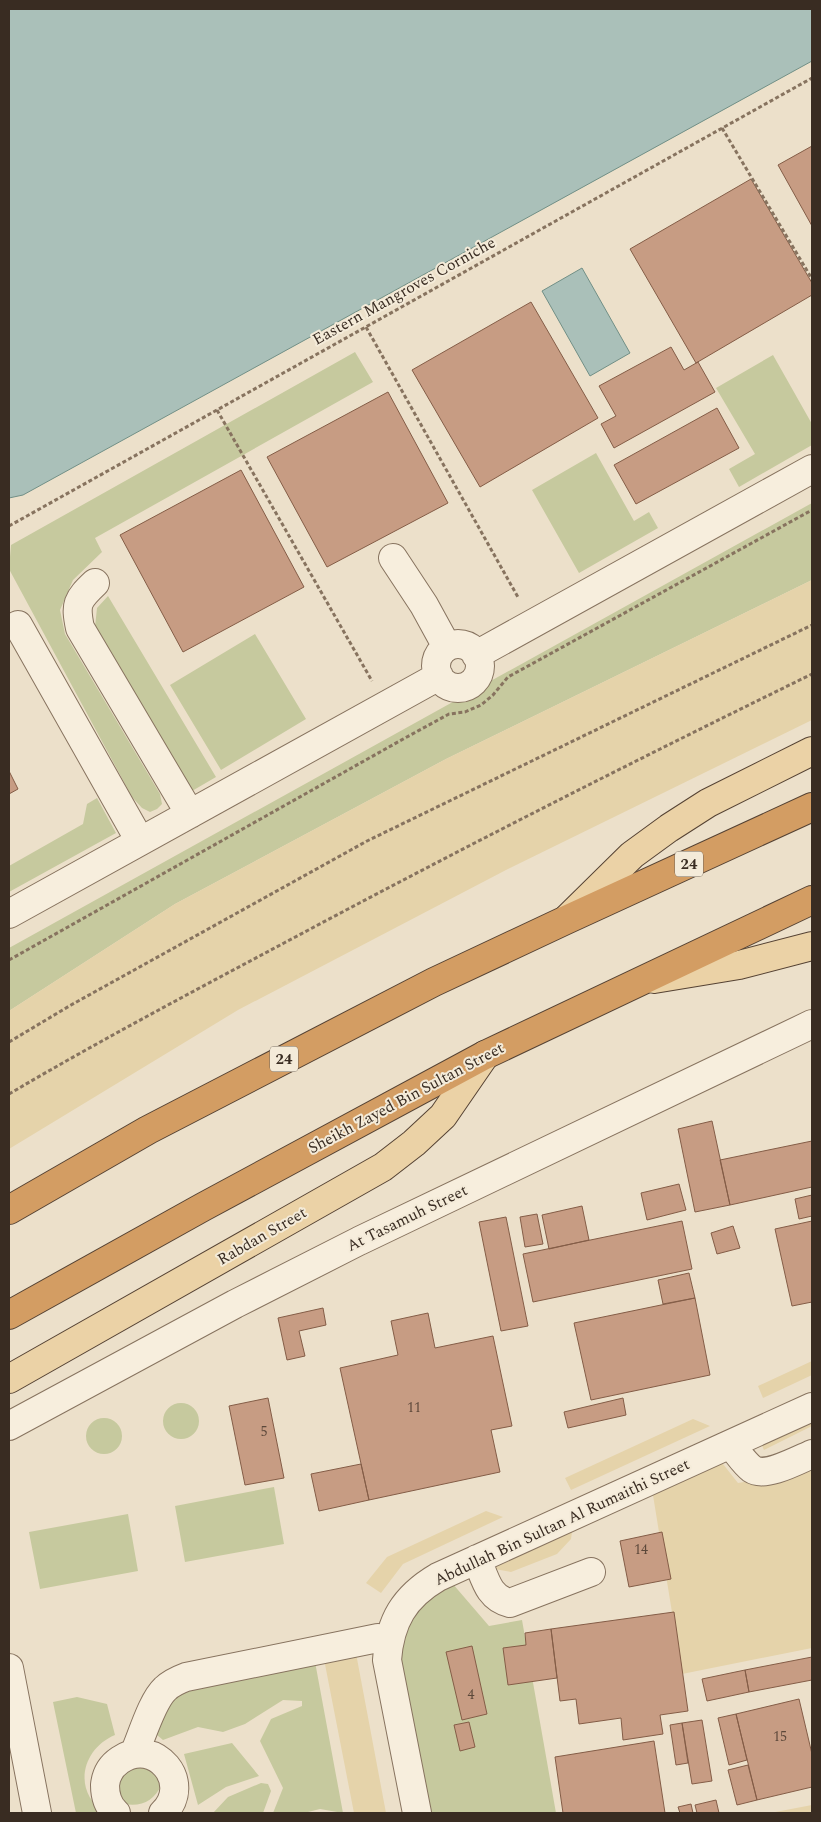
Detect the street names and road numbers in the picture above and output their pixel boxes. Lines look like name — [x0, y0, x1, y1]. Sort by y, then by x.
street label: Eastern Mangroves Corniche — [308, 231, 500, 351]
road number: 24 — [675, 852, 703, 876]
street label: Sheikh Zayed Bin Sultan Street — [304, 1036, 509, 1160]
road number: 24 — [270, 1046, 298, 1072]
street label: At Tasamuh Street — [342, 1178, 472, 1258]
street label: Rabdan Street — [213, 1201, 311, 1271]
street label: Abdullah Bin Sultan Al Rumaithi Street — [430, 1452, 694, 1592]

